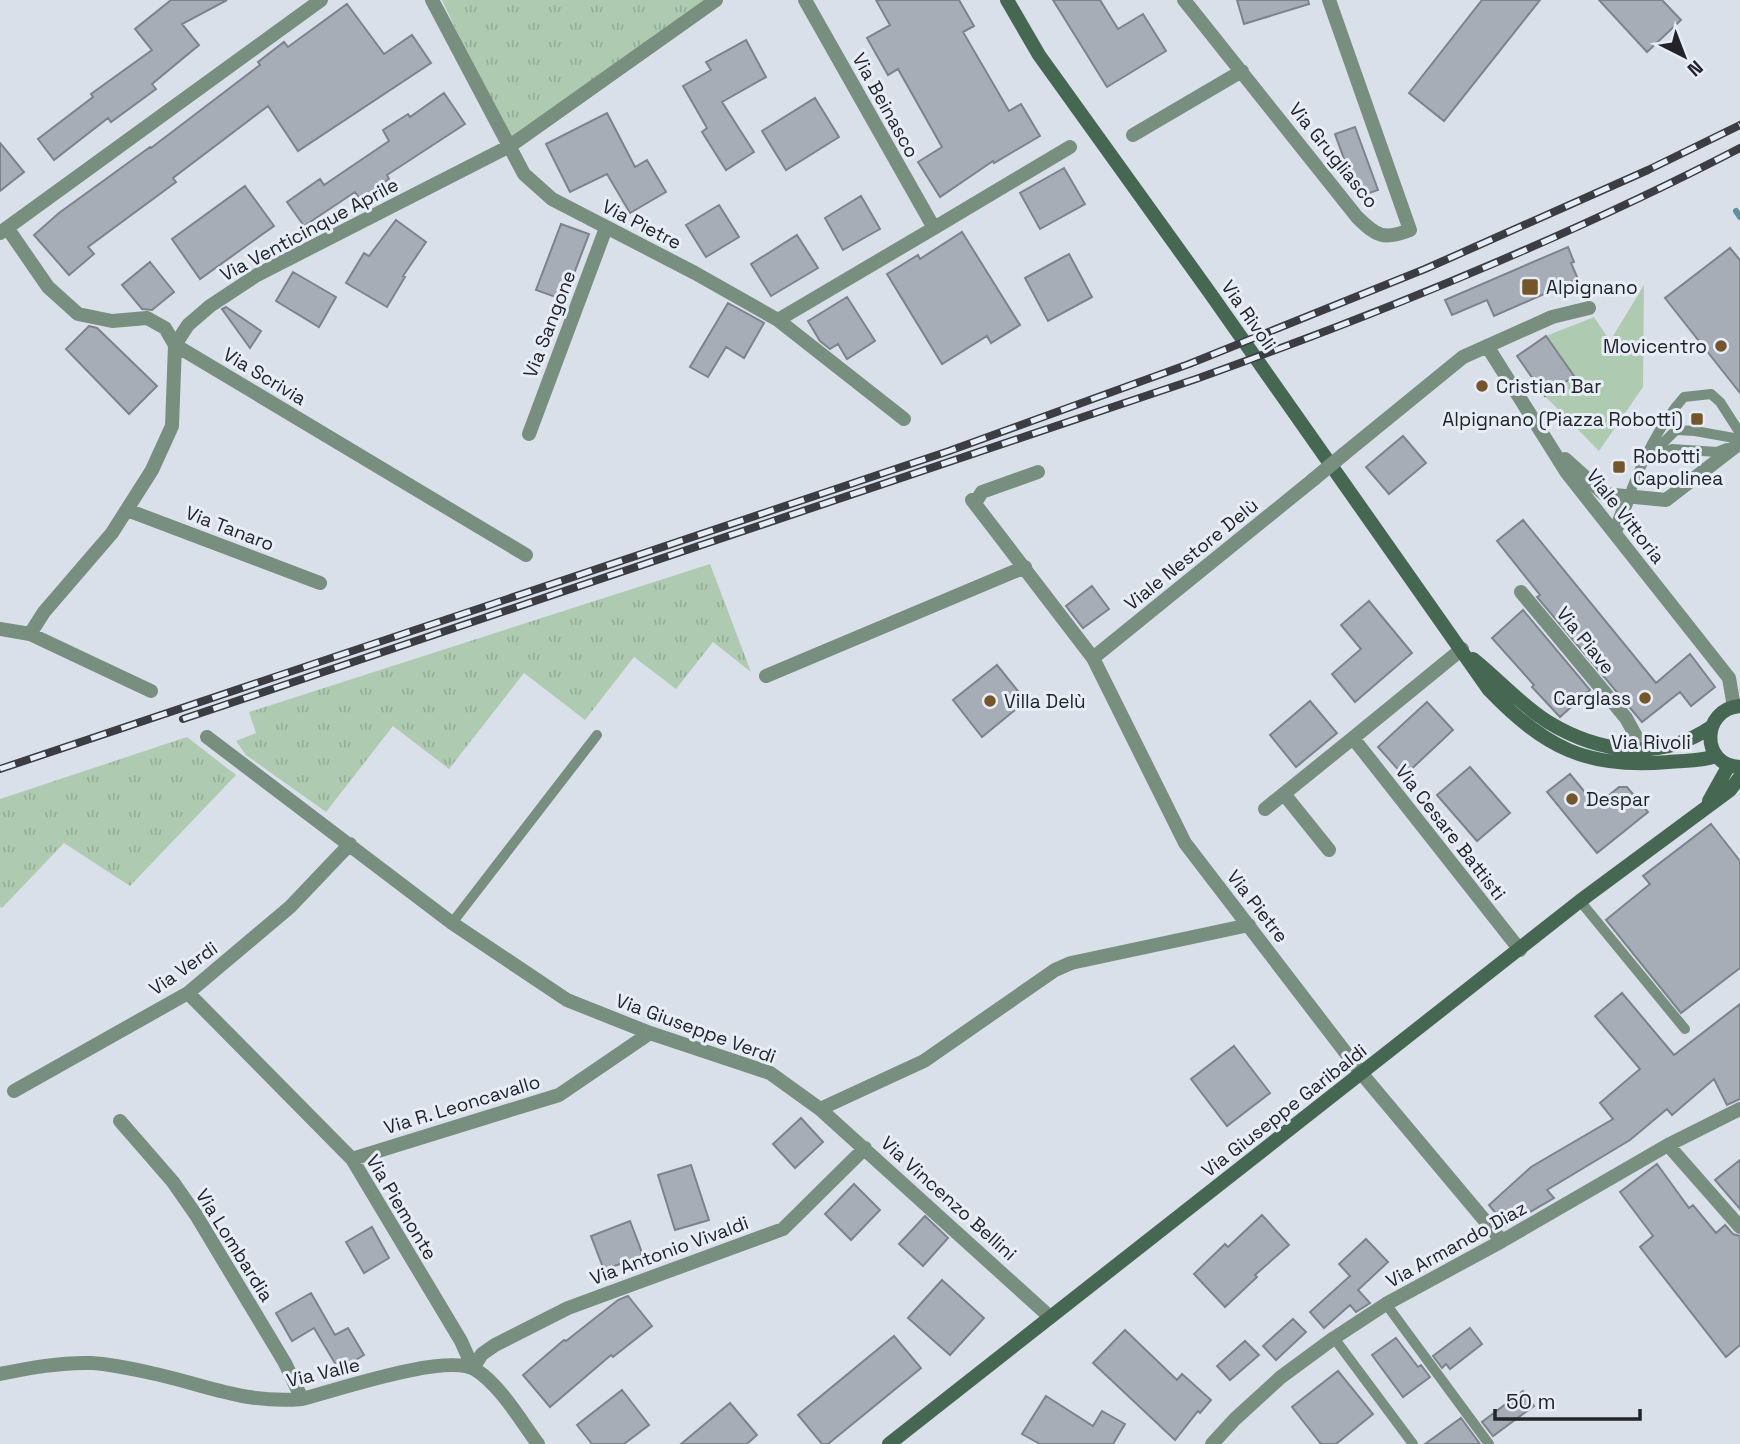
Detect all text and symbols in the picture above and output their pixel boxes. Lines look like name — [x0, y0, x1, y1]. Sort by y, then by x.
north arrow — [1649, 21, 1719, 91]
street label: Via Beinasco — [846, 48, 925, 162]
text: N — [1682, 55, 1708, 82]
street label: Via Grugliasco — [1283, 97, 1384, 213]
street label: Via Venticinque Aprile — [216, 172, 403, 287]
street label: Via Pietre — [598, 194, 686, 255]
street label: Via Sangone — [518, 267, 581, 382]
street label: Via Rivoli — [1215, 275, 1282, 355]
place label: Alpignano — [1546, 275, 1638, 300]
marker: Alpignano — [1520, 277, 1540, 297]
place label: Movicentro — [1603, 334, 1707, 359]
marker: Movicentro — [1713, 338, 1729, 354]
street label: Via Scrivia — [219, 342, 311, 411]
place label: Cristian Bar — [1496, 374, 1601, 399]
marker: Cristian Bar — [1474, 378, 1490, 394]
place label: Alpignano (Piazza Robotti) — [1442, 407, 1683, 432]
marker: Alpignano (Piazza Robotti) — [1689, 411, 1705, 427]
place label: Robotti Capolinea — [1633, 444, 1723, 491]
marker: Robotti Capolinea — [1611, 459, 1627, 475]
street label: Viale Vittoria — [1581, 464, 1670, 569]
street label: Viale Nestore Delù — [1119, 493, 1263, 616]
street label: Via Tanaro — [182, 500, 278, 557]
street label: Via Piave — [1551, 601, 1620, 679]
place label: Carglass — [1553, 686, 1631, 711]
place label: Villa Delù — [1004, 689, 1086, 714]
marker: Carglass — [1637, 690, 1653, 706]
marker: Villa Delù — [982, 693, 998, 709]
street label: Via Rivoli — [1611, 730, 1691, 755]
street label: Via Cesare Battisti — [1390, 759, 1511, 905]
place label: Despar — [1586, 787, 1650, 812]
marker: Despar — [1564, 791, 1580, 807]
street label: Via Pietre — [1221, 865, 1294, 948]
street label: Via Verdi — [144, 936, 222, 1001]
street label: Via Giuseppe Verdi — [612, 988, 779, 1069]
street label: Via Giuseppe Garibaldi — [1197, 1038, 1372, 1183]
street label: Via R. Leoncavallo — [381, 1069, 543, 1140]
street label: Via Vincenzo Bellini — [875, 1131, 1022, 1266]
street label: Via Piemonte — [360, 1150, 443, 1265]
street label: Via Lombardia — [190, 1184, 279, 1306]
street label: Via Armando Diaz — [1382, 1195, 1531, 1293]
street label: Via Antonio Vivaldi — [586, 1210, 752, 1291]
street label: Via Valle — [284, 1352, 362, 1393]
scale bar — [1495, 1378, 1640, 1422]
text: 50 m — [1506, 1388, 1556, 1415]

